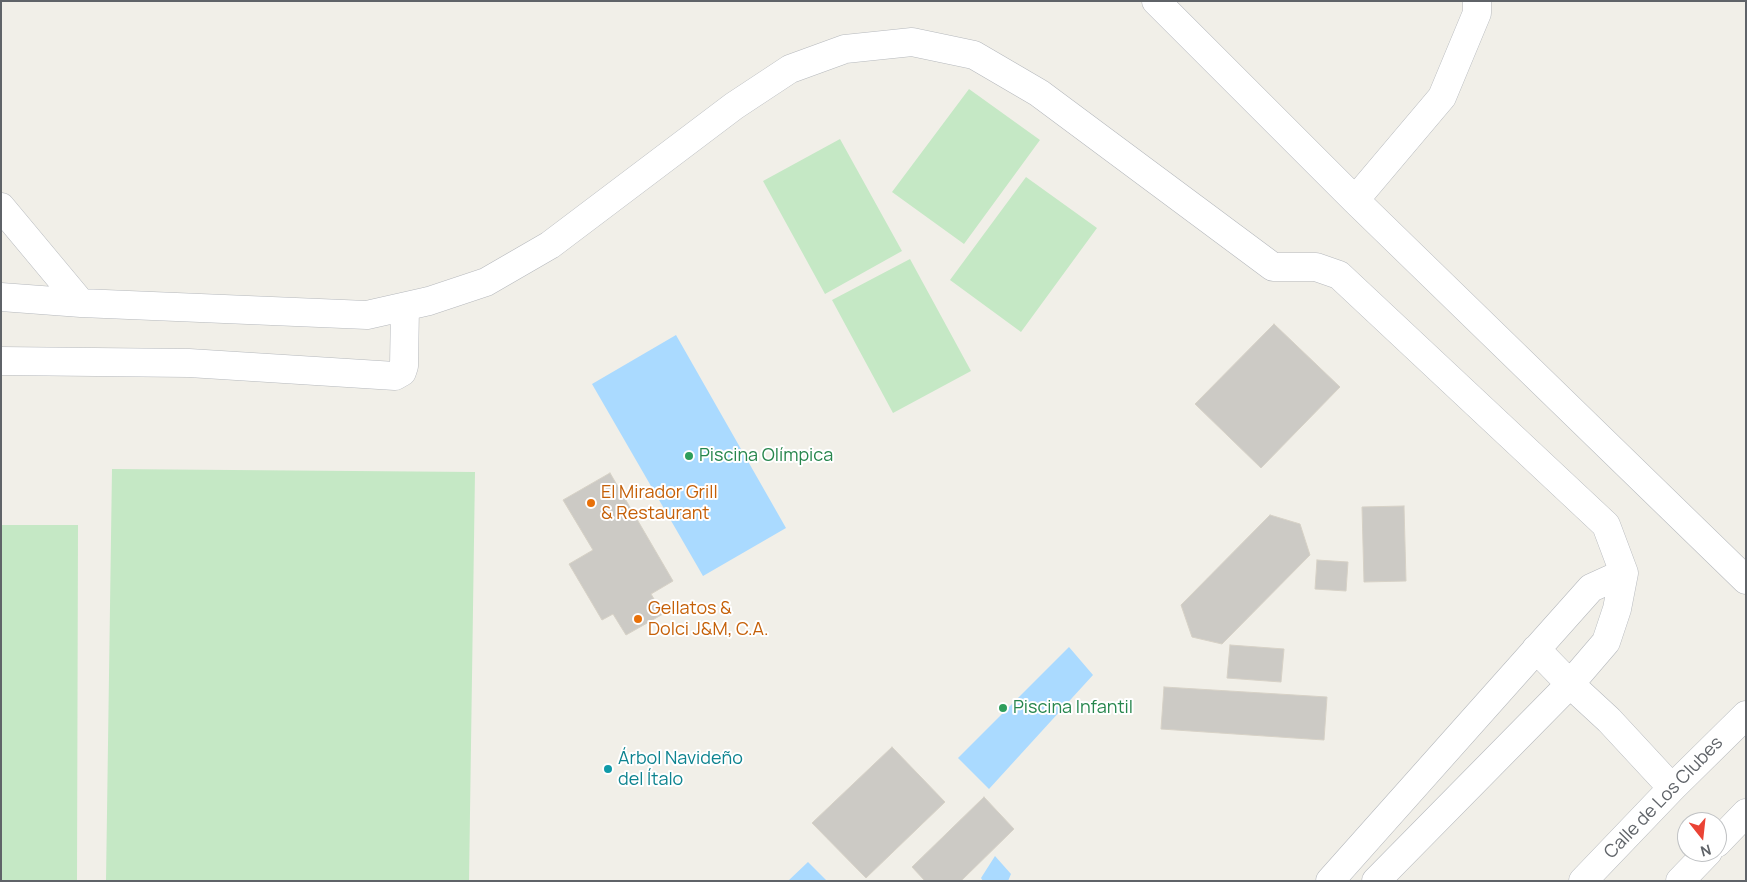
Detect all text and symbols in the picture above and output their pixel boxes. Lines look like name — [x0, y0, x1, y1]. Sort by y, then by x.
place label: Piscina Olímpica — [699, 445, 833, 467]
marker: Piscina Olímpica — [683, 450, 695, 462]
place label: El Mirador Grill & Restaurant — [601, 482, 718, 524]
marker: El Mirador Grill & Restaurant — [585, 497, 597, 509]
place label: Gellatos & Dolci J&M, C.A. — [648, 598, 769, 640]
marker: Gellatos & Dolci J&M, C.A. — [632, 613, 644, 625]
place label: Piscina Infantil — [1013, 697, 1133, 719]
marker: Piscina Infantil — [997, 702, 1009, 714]
street label: Calle de Los Clubes — [1600, 732, 1728, 864]
place label: Árbol Navideño del Ítalo — [618, 748, 743, 791]
marker: Árbol Navideño del Ítalo — [602, 763, 614, 775]
north arrow — [1677, 812, 1727, 862]
text: N — [1699, 840, 1713, 861]

